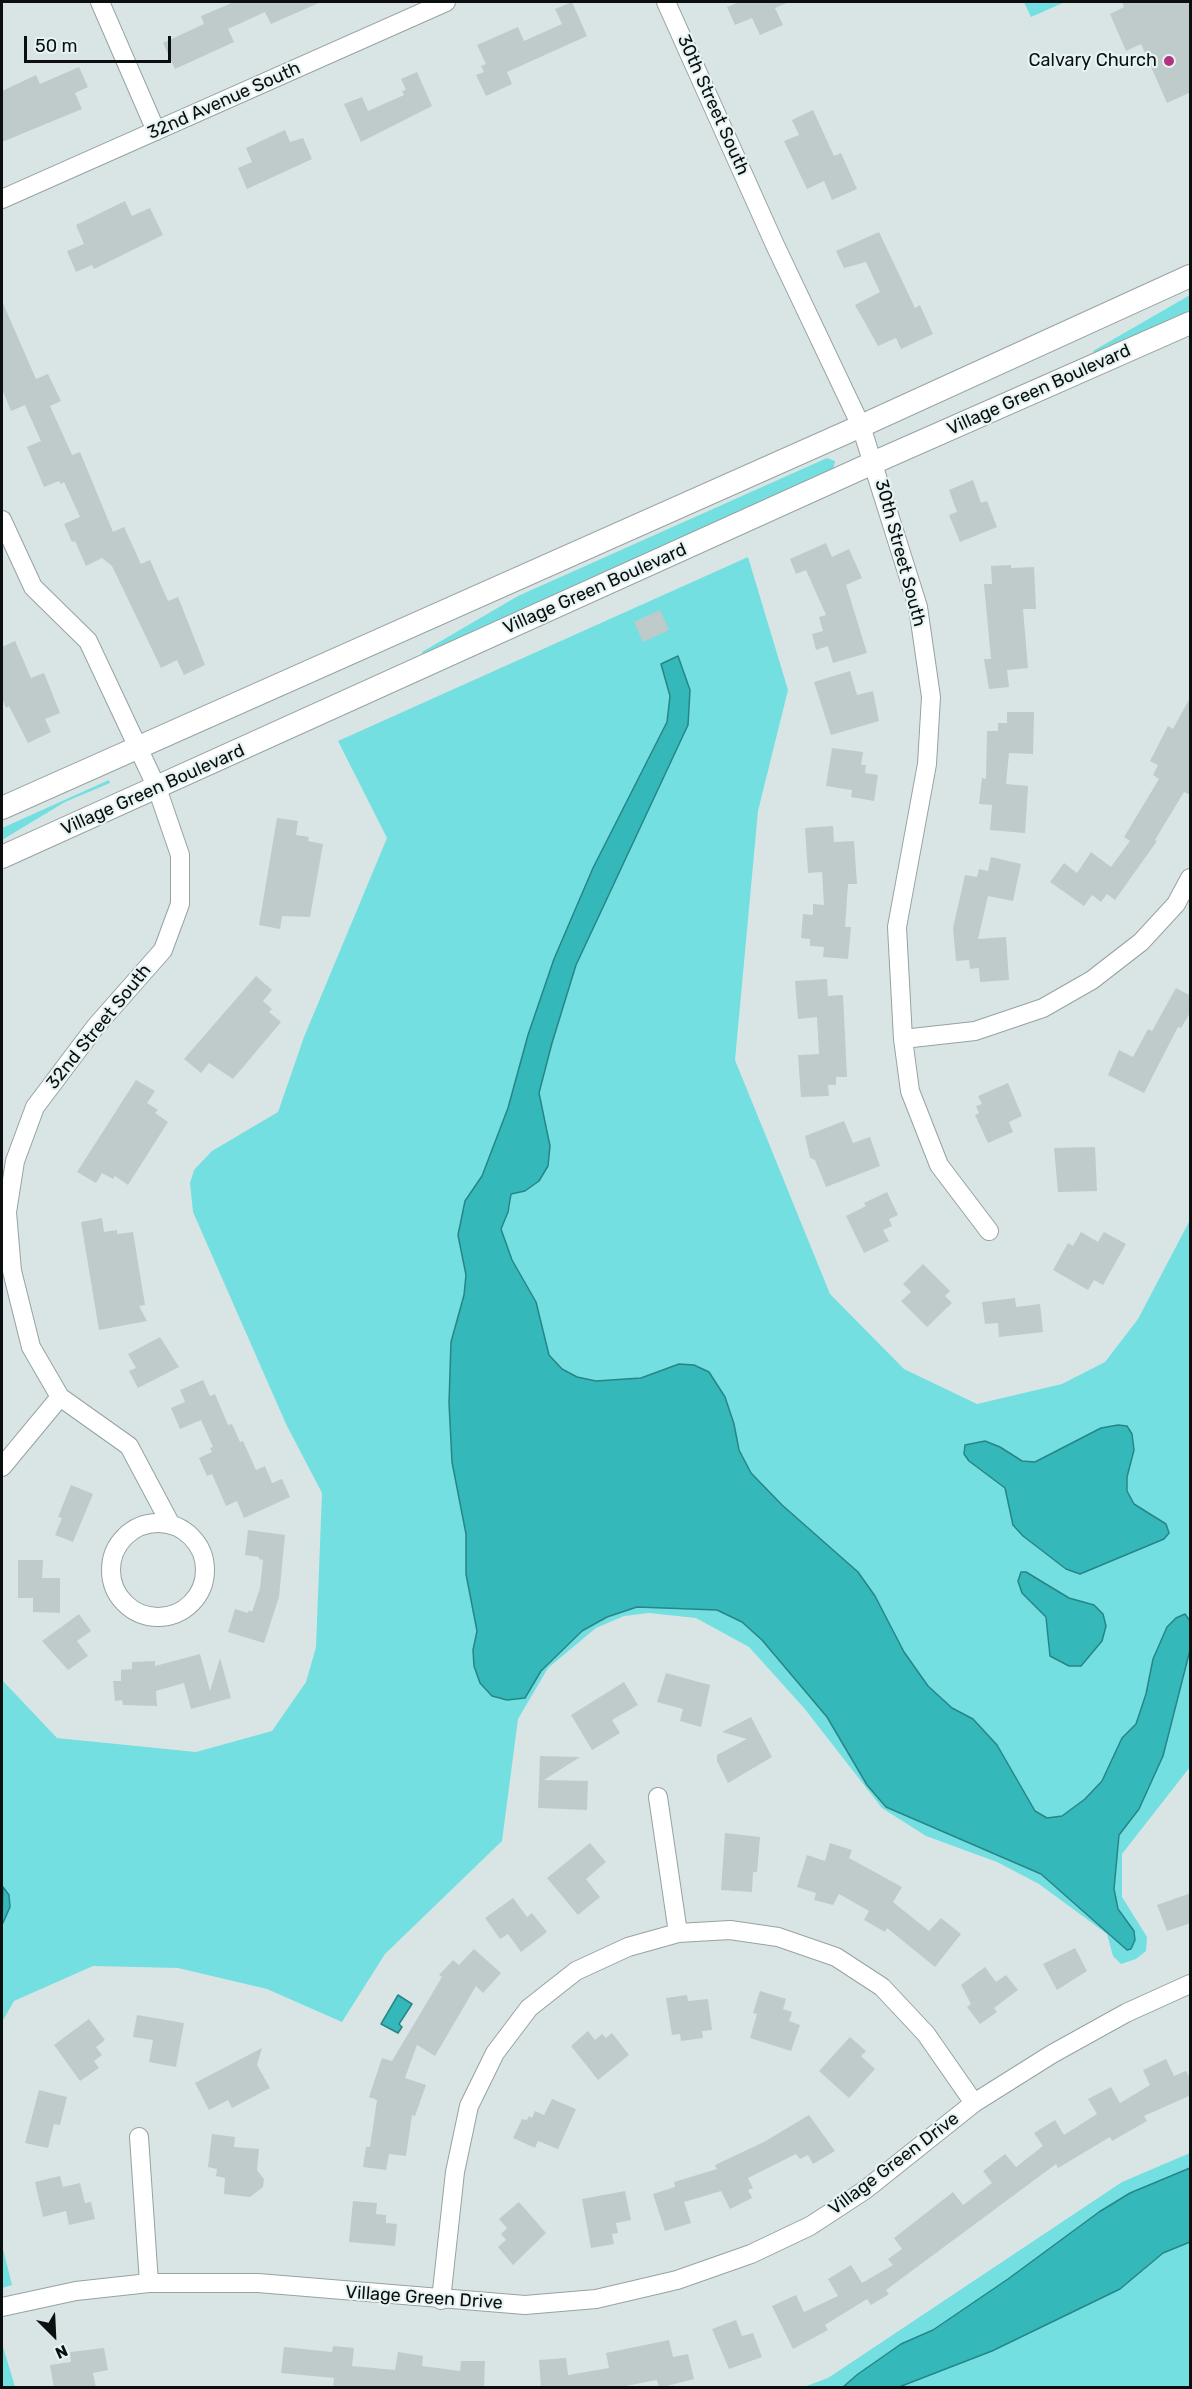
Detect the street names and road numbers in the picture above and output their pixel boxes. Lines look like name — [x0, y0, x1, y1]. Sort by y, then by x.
street label: 30th Street South — [672, 31, 754, 179]
street label: 32nd Avenue South — [144, 58, 304, 144]
street label: Village Green Boulevard — [944, 340, 1134, 440]
street label: 30th Street South — [870, 477, 930, 629]
street label: Village Green Boulevard — [500, 539, 690, 639]
street label: Village Green Boulevard — [58, 740, 248, 840]
street label: 32nd Street South — [42, 960, 156, 1094]
street label: Village Green Drive — [825, 2108, 963, 2220]
street label: Village Green Drive — [345, 2282, 503, 2314]

